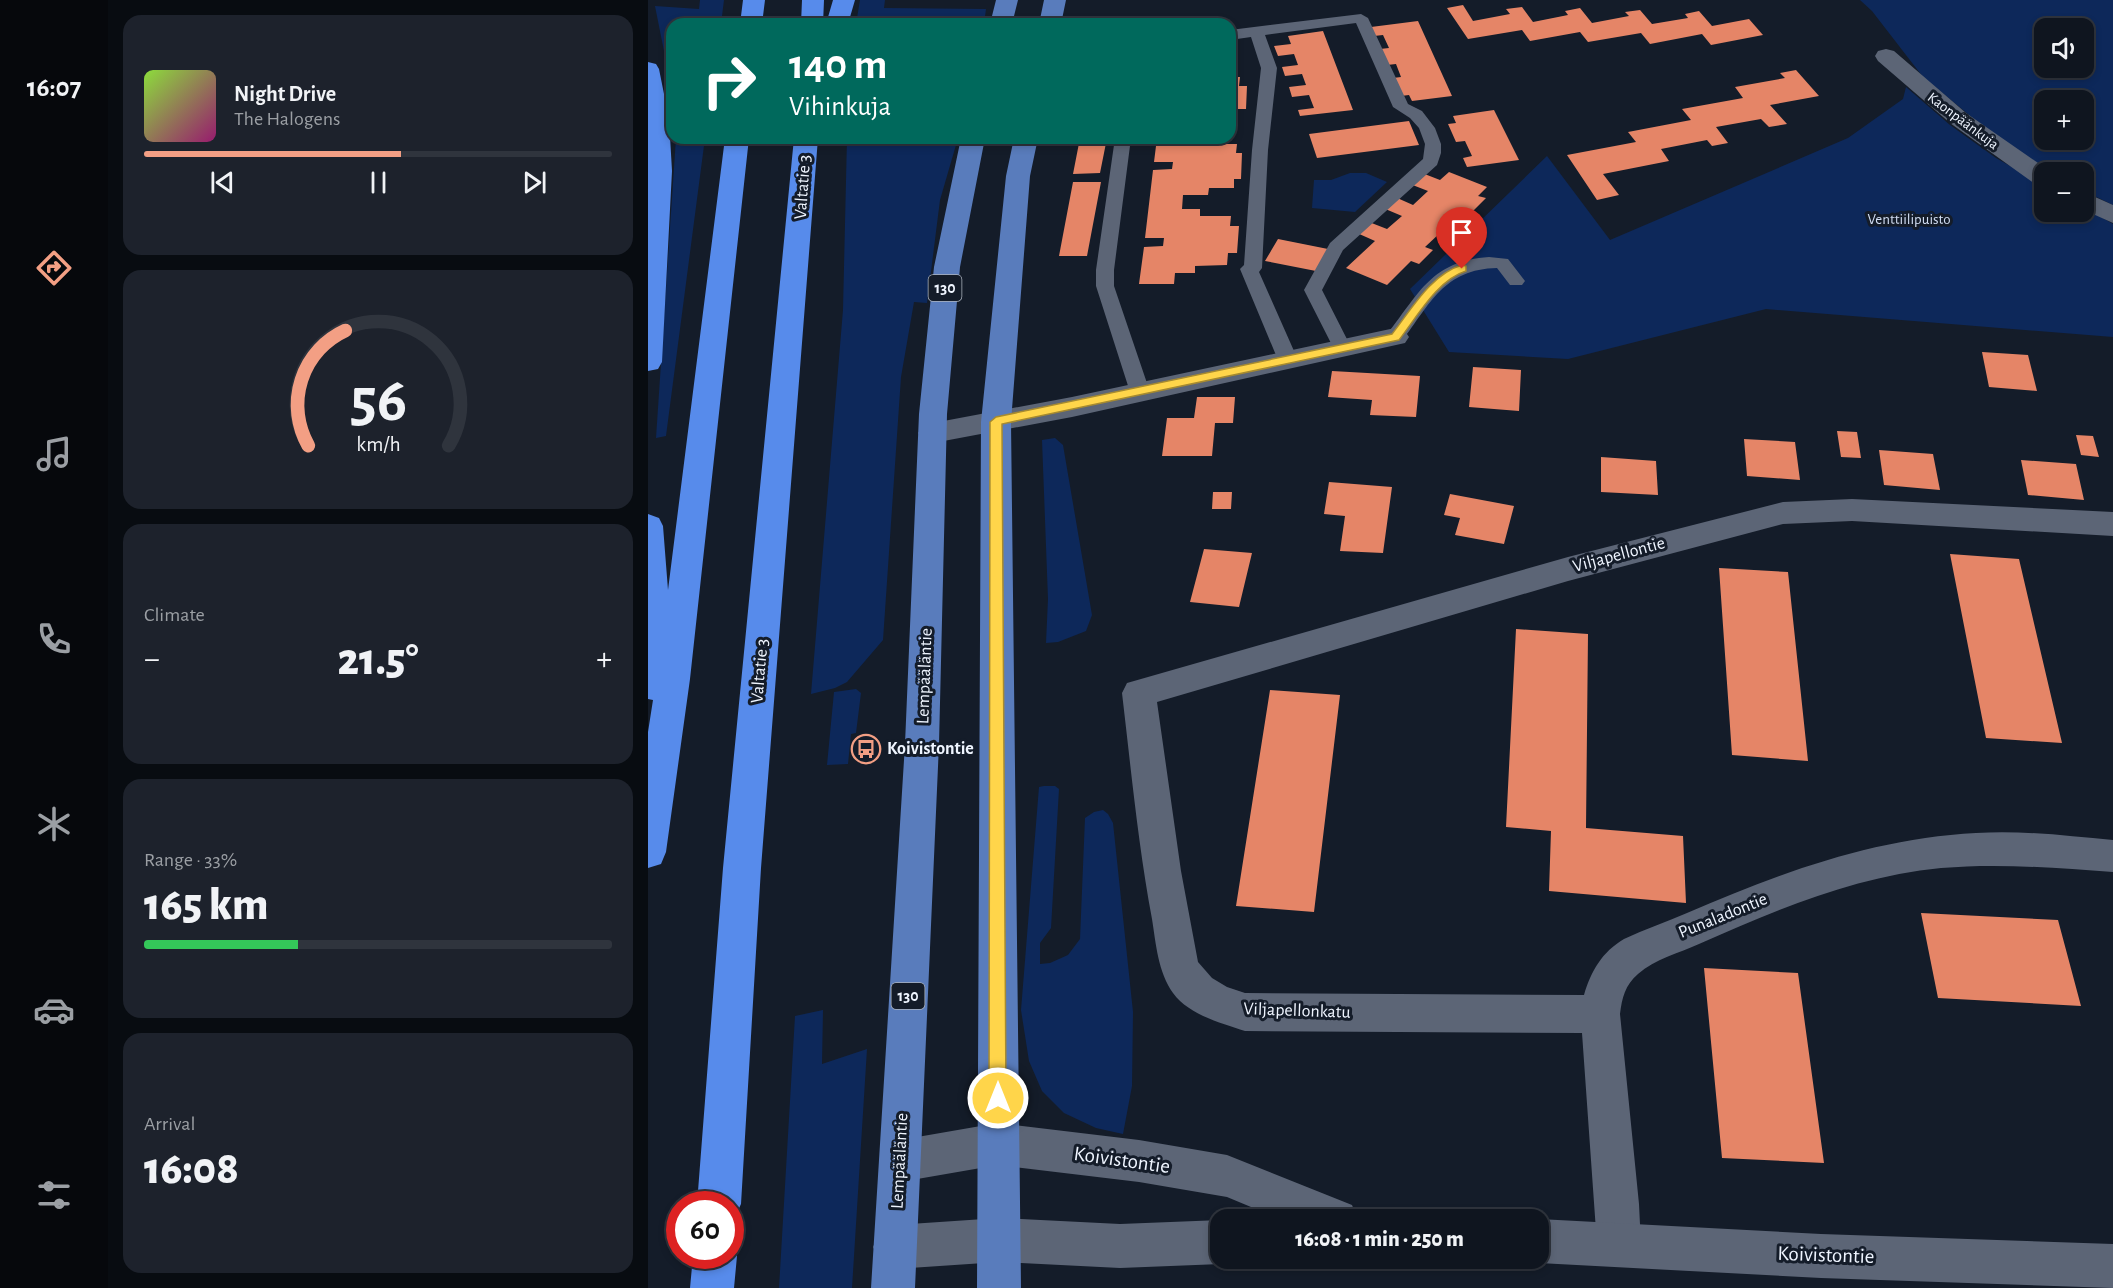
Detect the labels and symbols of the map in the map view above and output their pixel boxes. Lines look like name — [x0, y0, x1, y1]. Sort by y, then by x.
street label: Kaonpäänkuja — [1925, 90, 2001, 152]
street label: Valtatie 3 — [792, 154, 814, 220]
pin — [1436, 207, 1487, 269]
park label: Venttiilipuisto — [1867, 212, 1951, 227]
road number: 130 — [928, 275, 962, 301]
street label: Viljapellontie — [1571, 534, 1667, 576]
street label: Lempääläntie — [914, 628, 936, 724]
street label: Valtatie 3 — [748, 638, 772, 704]
bus stop icon: Koivistontie — [850, 733, 882, 765]
place label: Koivistontie — [887, 740, 974, 758]
street label: Punaladontie — [1676, 890, 1770, 942]
road number: 130 — [892, 983, 924, 1009]
street label: Viljapellonkatu — [1243, 1000, 1351, 1022]
position arrow — [966, 1066, 1030, 1130]
street label: Lempääläntie — [889, 1113, 911, 1209]
street label: Koivistontie — [1073, 1143, 1171, 1177]
speed limit sign: 60 — [666, 1191, 744, 1269]
street label: Koivistontie — [1777, 1243, 1875, 1267]

